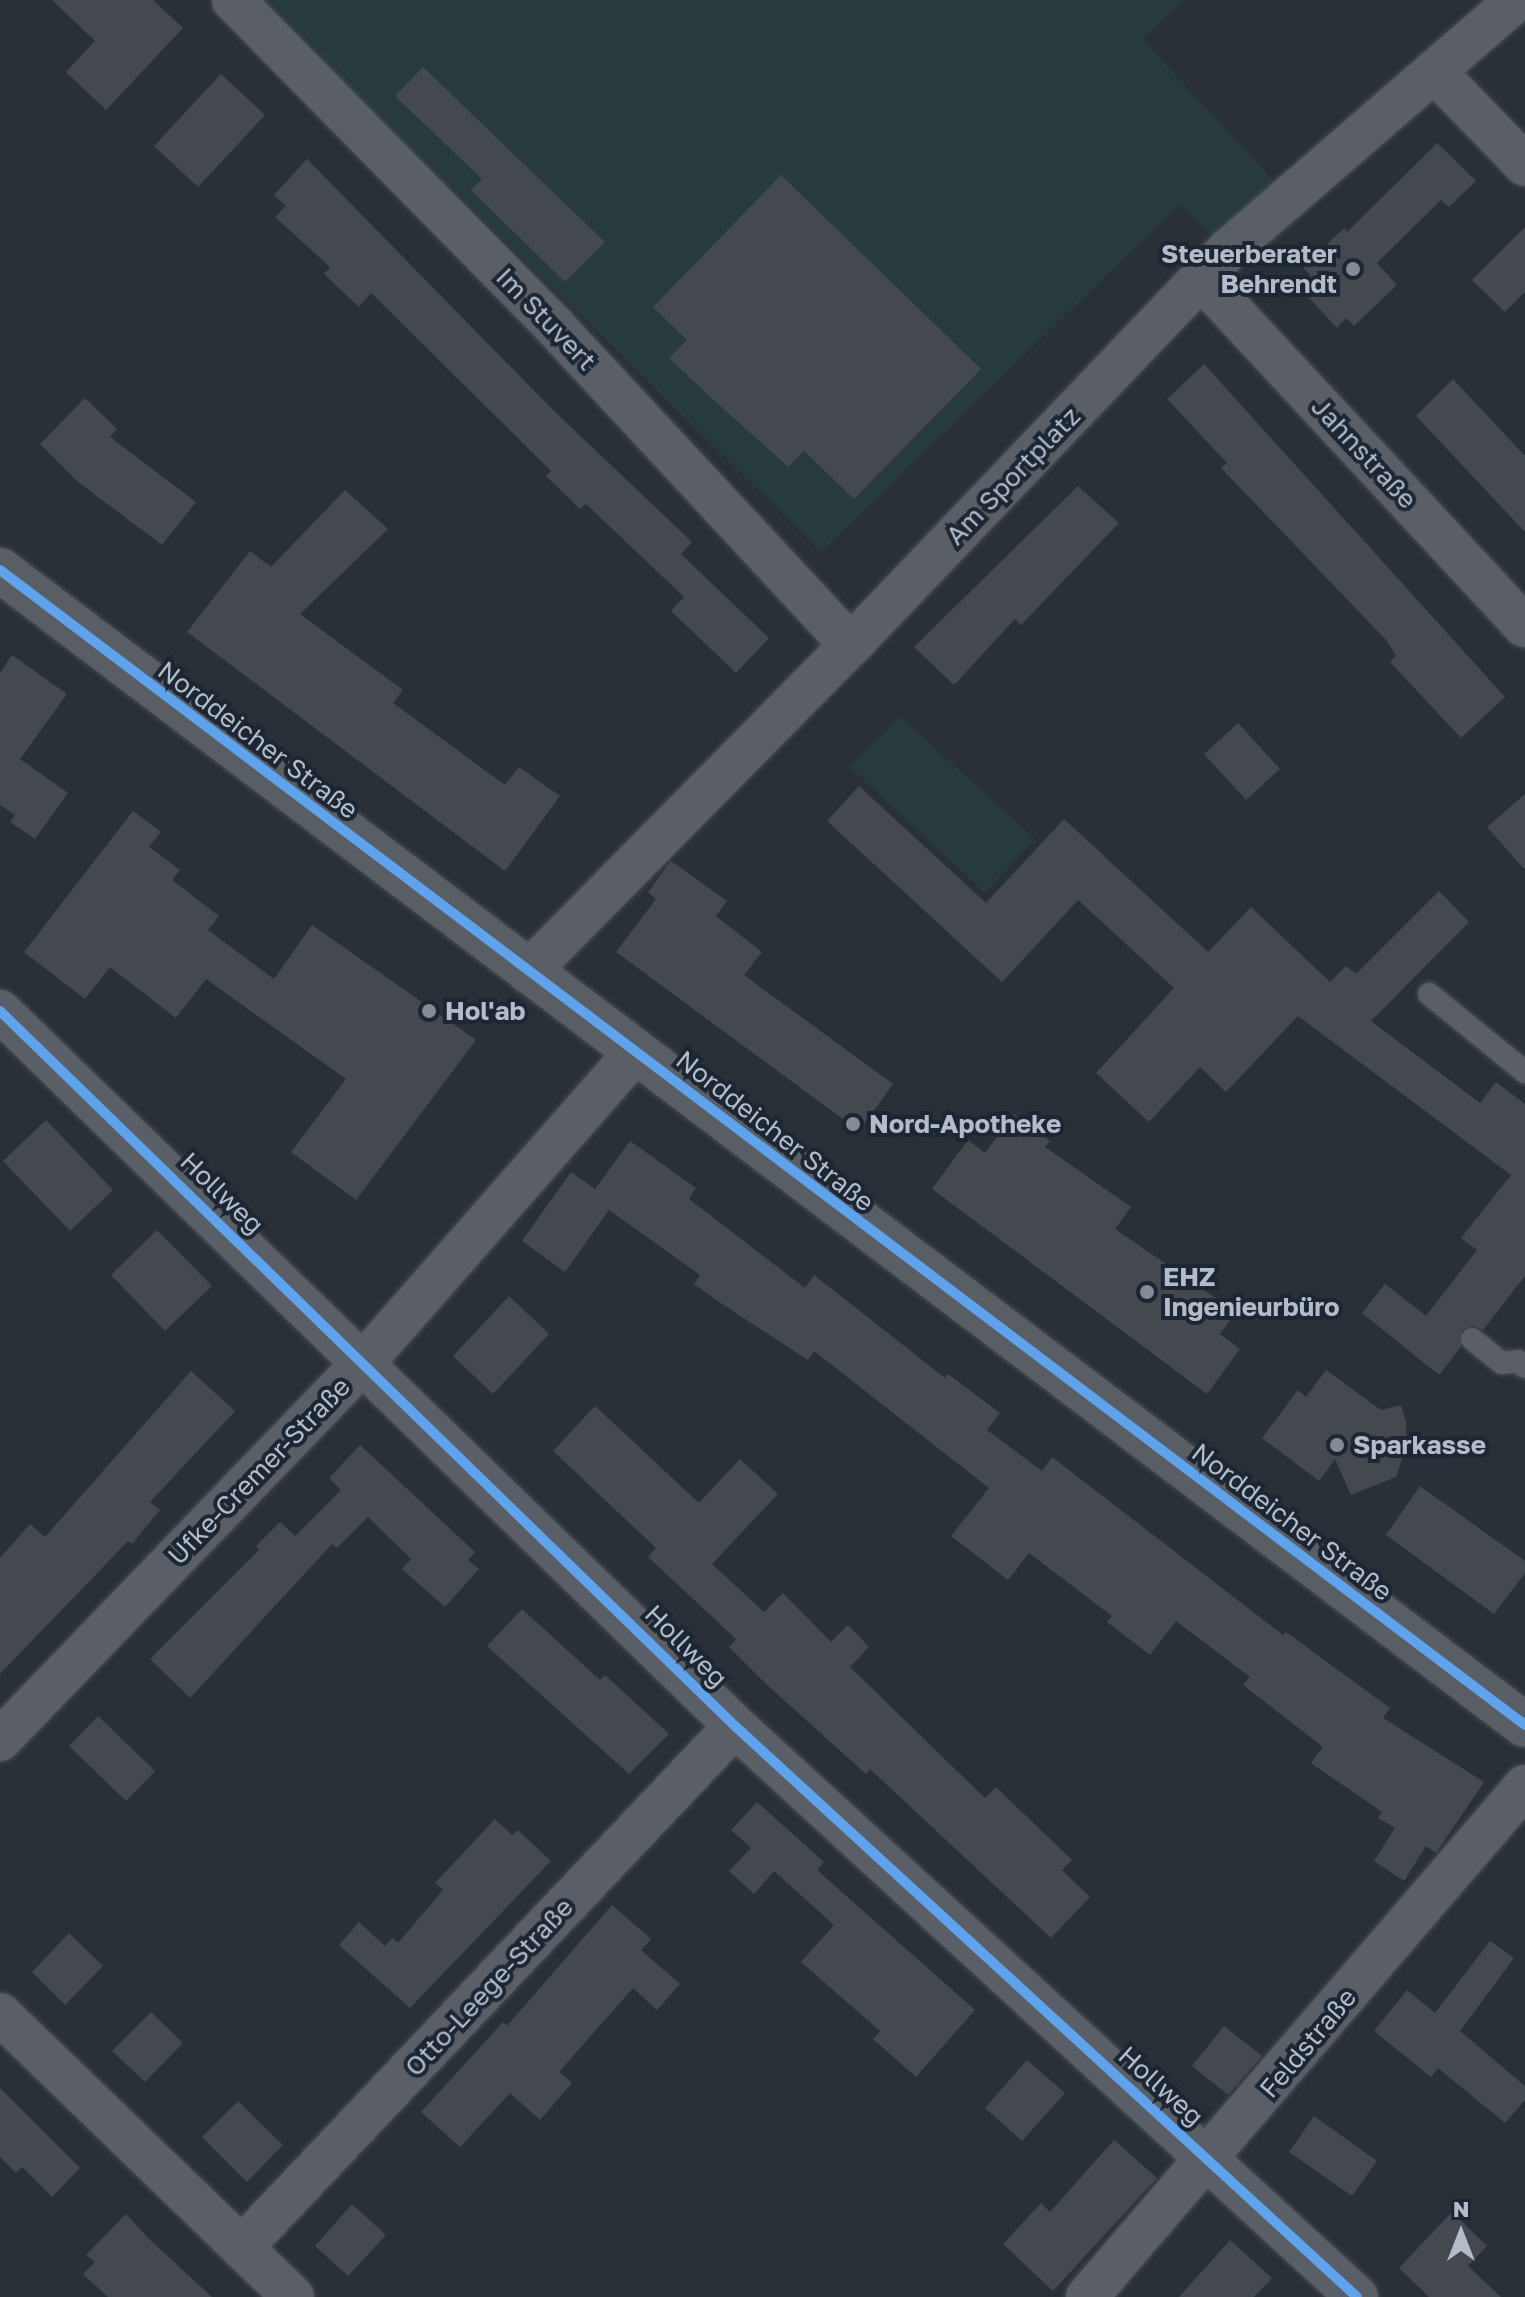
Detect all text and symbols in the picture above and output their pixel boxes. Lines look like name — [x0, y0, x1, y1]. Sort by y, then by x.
place label: Steuerberater Behrendt — [1161, 238, 1337, 300]
marker: Steuerberater Behrendt — [1344, 260, 1362, 278]
street label: Im Stuvert — [490, 261, 602, 377]
street label: Jahnstraße — [1305, 391, 1423, 515]
street label: Am Sportplatz — [940, 401, 1086, 551]
street label: Norddeicher Straße — [152, 655, 364, 825]
place label: Hol'ab — [445, 995, 526, 1027]
marker: Hol'ab — [420, 1002, 438, 1020]
street label: Norddeicher Straße — [670, 1044, 880, 1218]
place label: Nord-Apotheke — [869, 1108, 1061, 1140]
marker: Nord-Apotheke — [844, 1115, 862, 1133]
street label: Hollweg — [174, 1146, 270, 1240]
place label: EHZ Ingenieurbüro — [1163, 1261, 1340, 1322]
marker: EHZ Ingenieurbüro — [1138, 1283, 1156, 1301]
street label: Ufke-Cremer-Straße — [162, 1371, 356, 1571]
place label: Sparkasse — [1353, 1429, 1486, 1461]
marker: Sparkasse — [1328, 1436, 1346, 1454]
street label: Norddeicher Straße — [1186, 1437, 1398, 1607]
street label: Hollweg — [638, 1598, 734, 1694]
street label: Otto-Leege-Straße — [398, 1891, 580, 2083]
street label: Feldstraße — [1253, 1982, 1363, 2104]
street label: Hollweg — [1112, 2040, 1210, 2132]
north arrow — [1421, 2193, 1501, 2273]
text: N — [1453, 2195, 1469, 2222]

